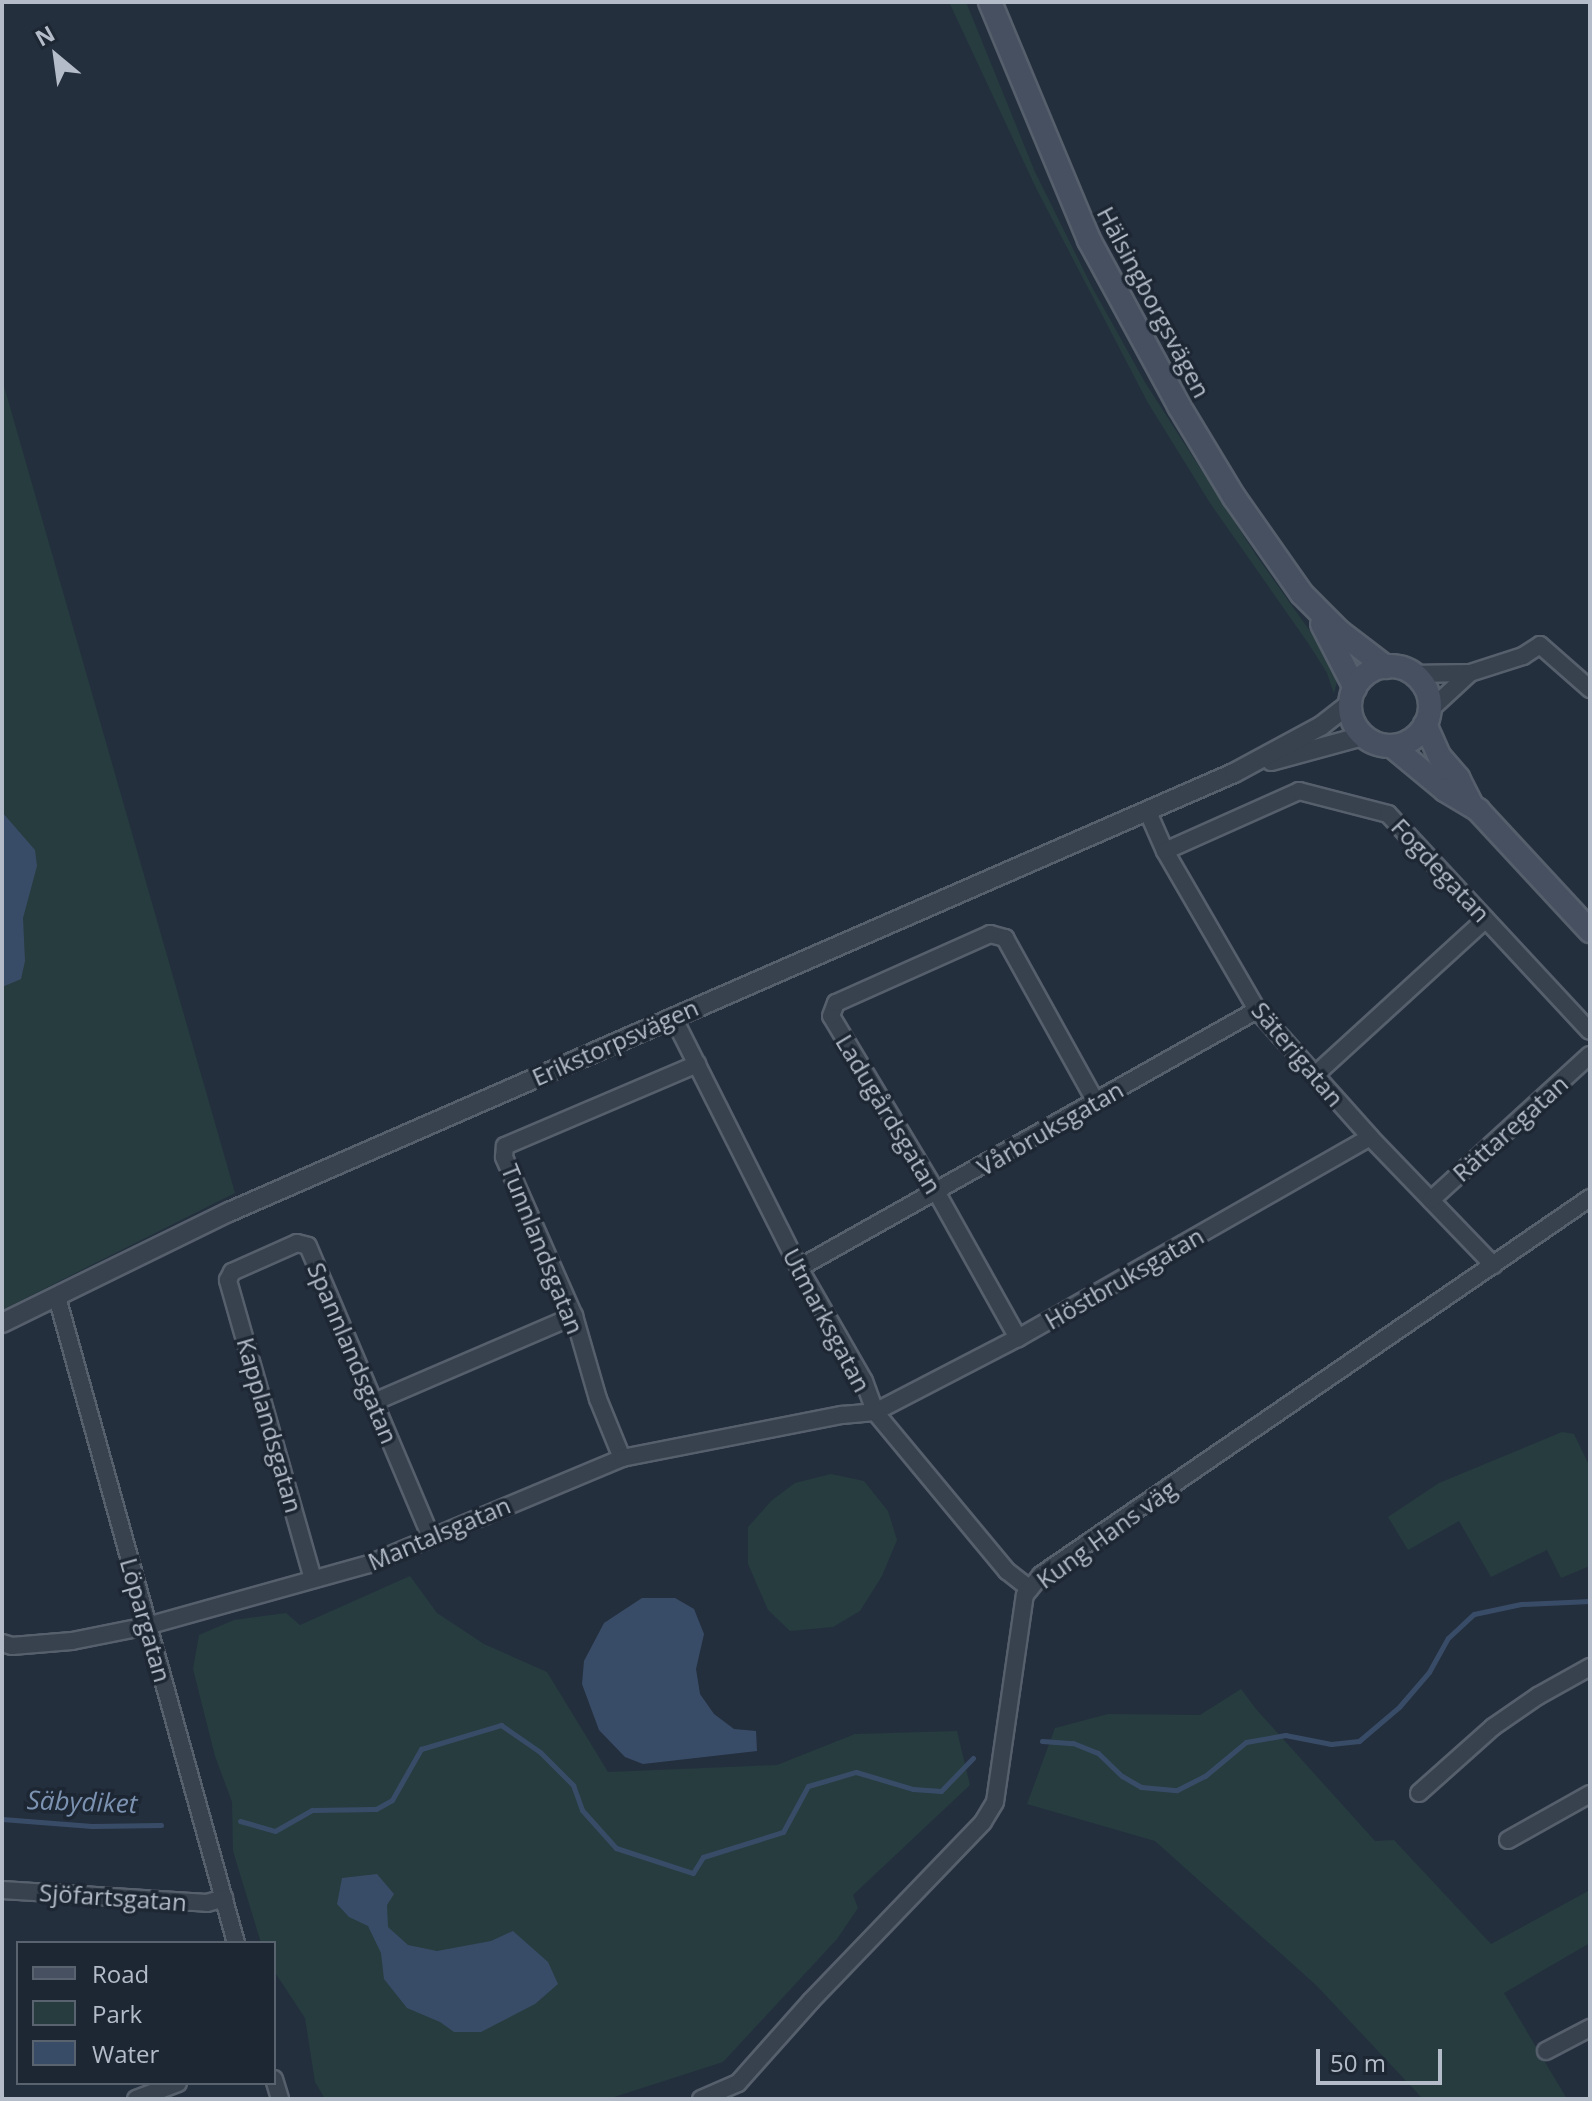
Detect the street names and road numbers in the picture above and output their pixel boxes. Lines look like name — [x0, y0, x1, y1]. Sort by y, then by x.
street label: Hälsingborgsvägen — [1091, 202, 1217, 402]
street label: Fogdegatan — [1386, 812, 1496, 928]
street label: Erikstorpsvägen — [528, 992, 702, 1092]
street label: Säterigatan — [1246, 996, 1350, 1112]
street label: Ladugårdsgatan — [830, 1029, 948, 1199]
street label: Rättaregatan — [1447, 1069, 1573, 1187]
street label: Vårbruksgatan — [972, 1075, 1128, 1181]
street label: Tunnlandsgatan — [496, 1160, 590, 1338]
street label: Höstbruksgatan — [1040, 1221, 1208, 1335]
street label: Utmarksgatan — [777, 1243, 877, 1397]
street label: Spannlandsgatan — [302, 1258, 404, 1448]
street label: Kapplandsgatan — [231, 1334, 309, 1516]
street label: Kung Hans väg — [1031, 1474, 1181, 1594]
street label: Mantalsgatan — [363, 1490, 515, 1576]
street label: Löpargatan — [115, 1555, 177, 1685]
street label: Sjöfartsgatan — [38, 1877, 188, 1917]

